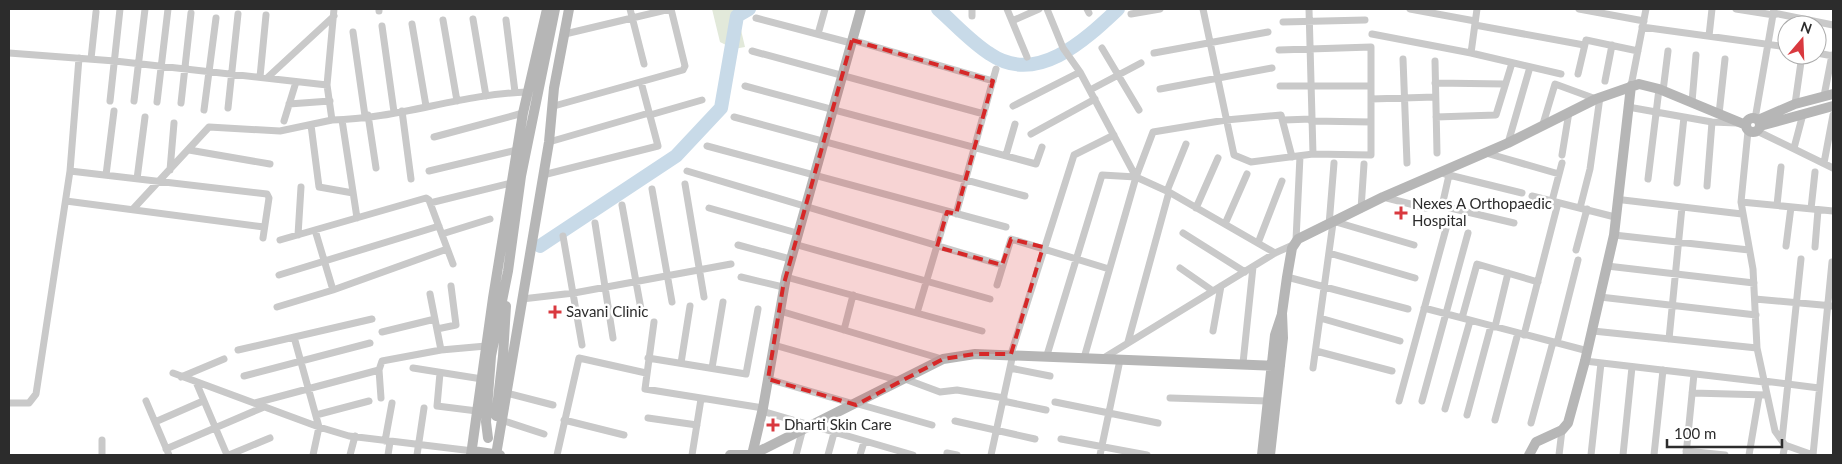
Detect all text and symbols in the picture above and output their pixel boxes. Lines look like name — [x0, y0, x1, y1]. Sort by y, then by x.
north arrow — [1777, 15, 1827, 65]
text: N — [1799, 17, 1814, 37]
place label: Nexes A Orthopaedic Hospital — [1412, 194, 1552, 229]
marker: Nexes A Orthopaedic Hospital — [1394, 206, 1408, 220]
place label: Savani Clinic — [566, 302, 648, 320]
marker: Savani Clinic — [548, 305, 562, 319]
place label: Dharti Skin Care — [784, 415, 892, 433]
scale bar — [1667, 416, 1782, 448]
marker: Dharti Skin Care — [766, 418, 780, 432]
text: 100 m — [1674, 424, 1716, 442]

